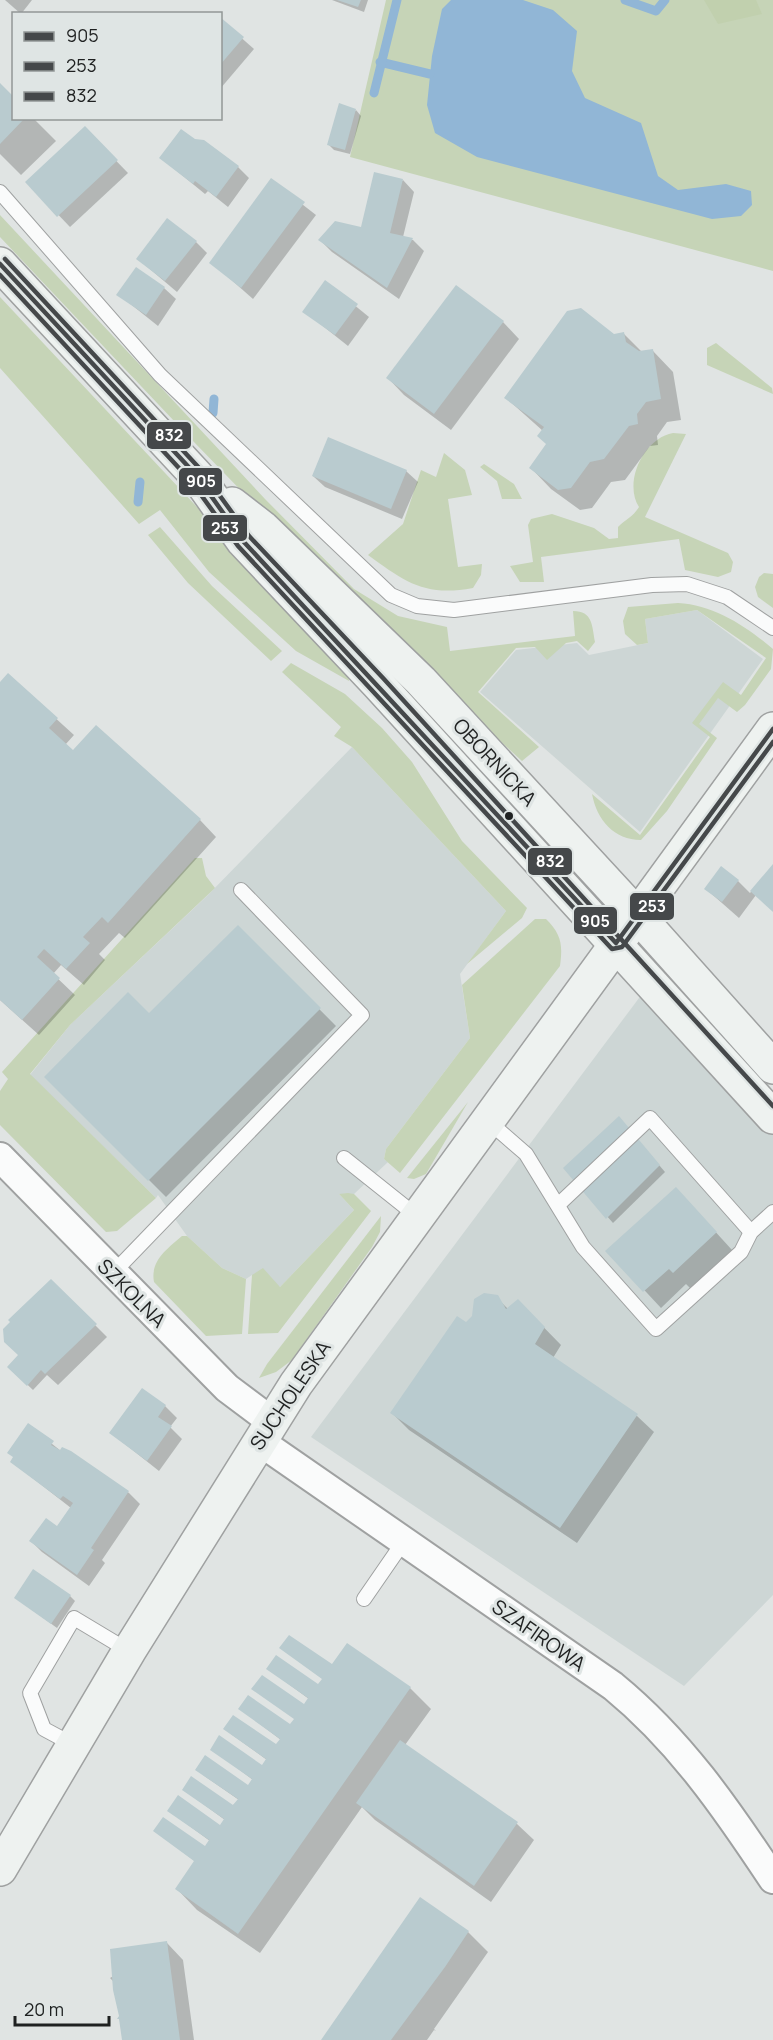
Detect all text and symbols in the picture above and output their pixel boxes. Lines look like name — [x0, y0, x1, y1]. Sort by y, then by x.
legend — [12, 12, 222, 120]
text: 905 — [66, 23, 99, 47]
text: 253 — [66, 53, 97, 77]
text: 832 — [66, 83, 97, 107]
line badge: 832 — [146, 421, 192, 450]
text: 832 — [155, 424, 183, 446]
line badge: 905 — [178, 467, 223, 496]
text: 905 — [186, 470, 216, 492]
line badge: 253 — [202, 514, 248, 542]
text: 253 — [211, 517, 239, 539]
street label: OBORNICKA — [447, 712, 543, 812]
unlabelled marker — [503, 810, 515, 822]
line badge: 832 — [527, 847, 573, 876]
text: 832 — [536, 850, 564, 872]
line badge: 253 — [629, 892, 675, 921]
text: 253 — [638, 895, 666, 917]
line badge: 905 — [573, 906, 618, 935]
text: 905 — [580, 910, 610, 932]
street label: SZKOLNA — [92, 1253, 172, 1333]
street label: SUCHOLESKA — [243, 1335, 337, 1455]
street label: SZAFIROWA — [487, 1593, 591, 1677]
scale bar — [15, 1989, 110, 2027]
text: 20 m — [24, 1997, 64, 2021]

